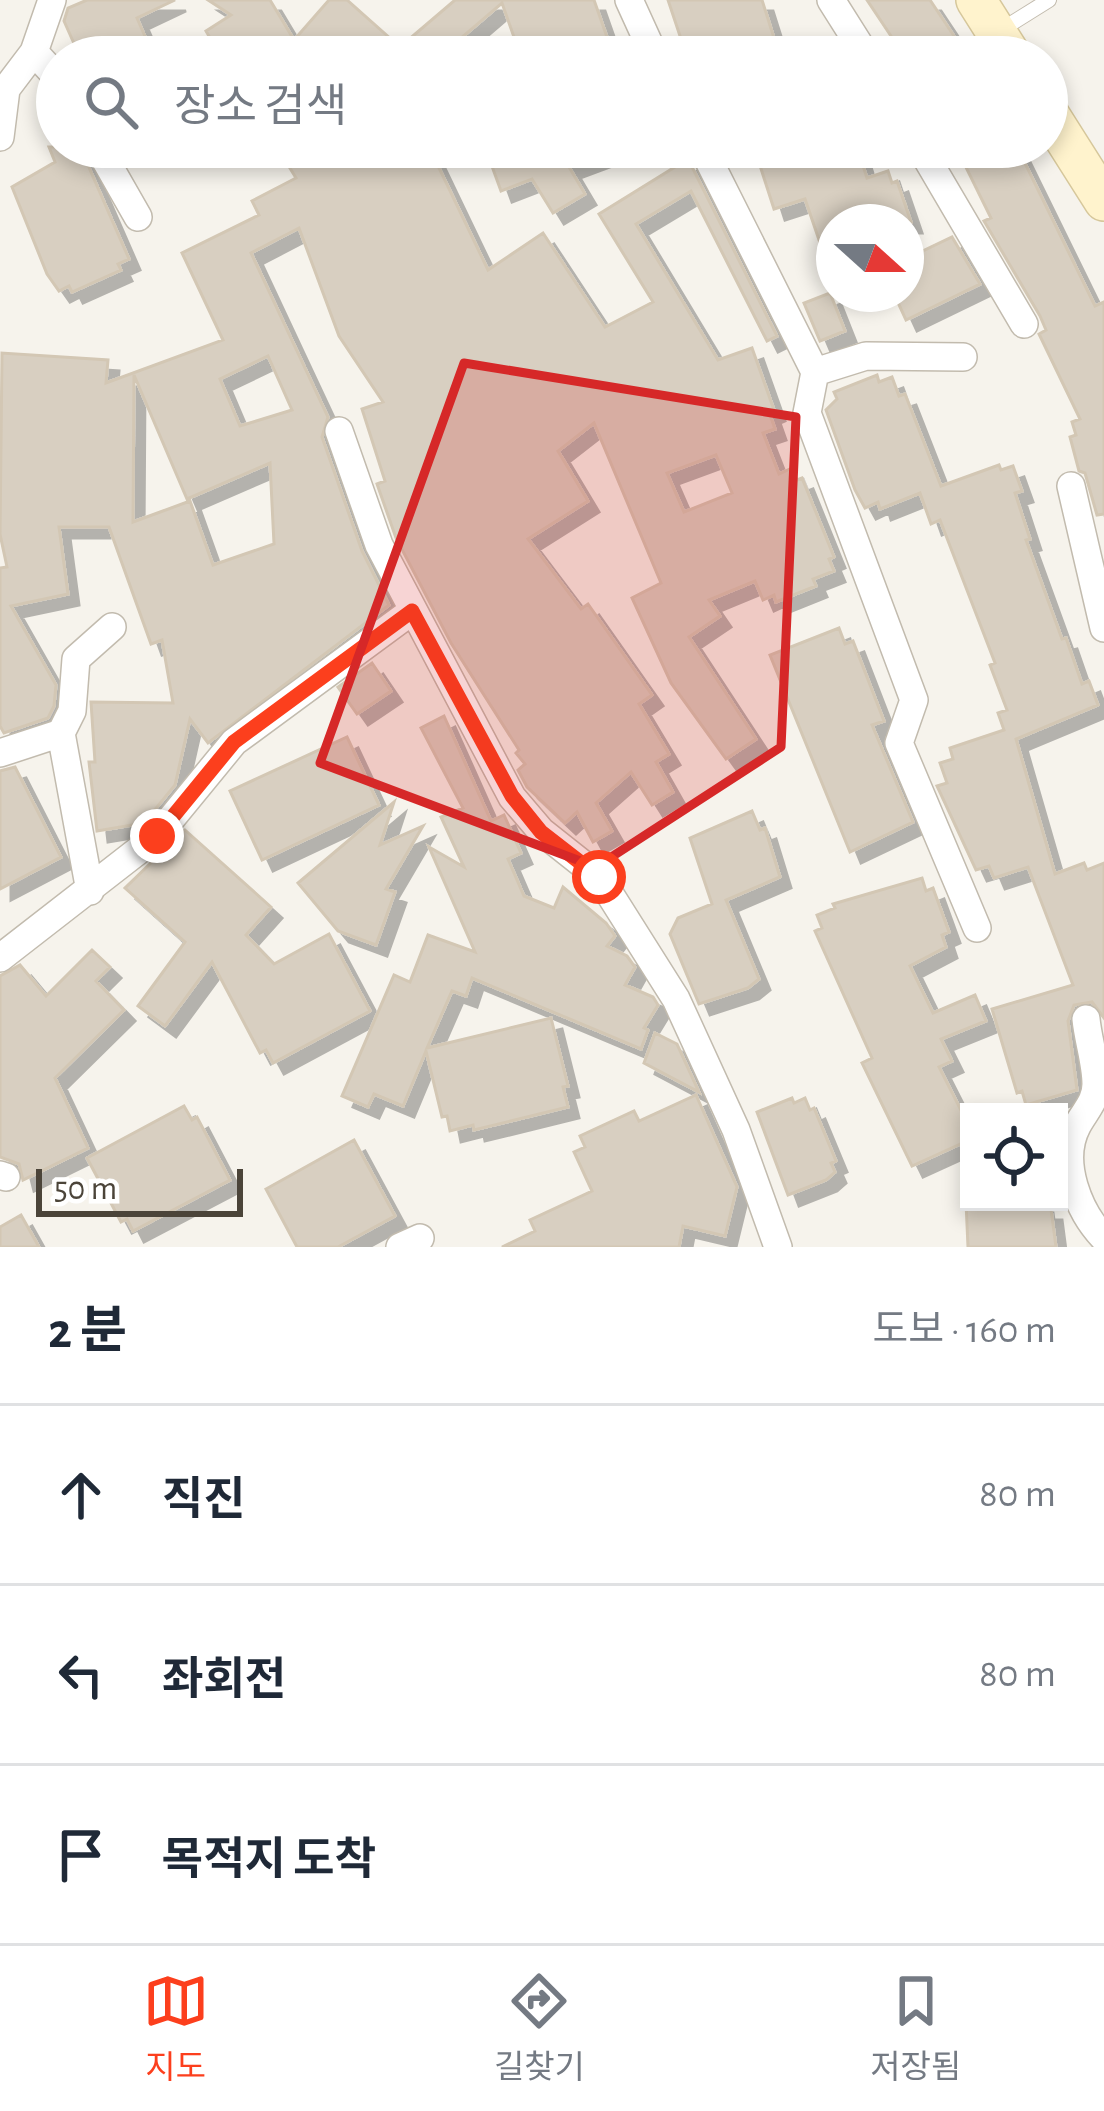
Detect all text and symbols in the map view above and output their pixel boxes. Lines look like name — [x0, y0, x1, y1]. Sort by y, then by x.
search box — [36, 36, 1068, 168]
icon: search — [78, 69, 144, 135]
text: 장소 검색 — [174, 85, 347, 130]
north arrow — [816, 204, 924, 312]
route end — [130, 809, 184, 863]
route start — [572, 850, 626, 904]
map controls — [960, 1103, 1068, 1211]
button: locate — [960, 1103, 1068, 1211]
scale bar — [36, 1163, 243, 1216]
text: 50 m — [54, 1173, 117, 1206]
text: 2 분 — [48, 1306, 127, 1357]
text: 도보 · 160 m — [872, 1311, 1056, 1350]
icon: ahead — [48, 1462, 114, 1528]
text: 80 m — [979, 1475, 1056, 1514]
text: 직진 — [162, 1478, 245, 1523]
icon: left — [48, 1642, 114, 1708]
text: 80 m — [979, 1655, 1056, 1694]
text: 좌회전 — [162, 1658, 286, 1703]
icon: arrive — [48, 1822, 114, 1888]
text: 목적지 도착 — [162, 1838, 376, 1883]
tab: 지도 — [143, 1968, 209, 2089]
tab: 길찾기 — [494, 1968, 585, 2089]
tab: 저장됨 — [870, 1968, 961, 2089]

